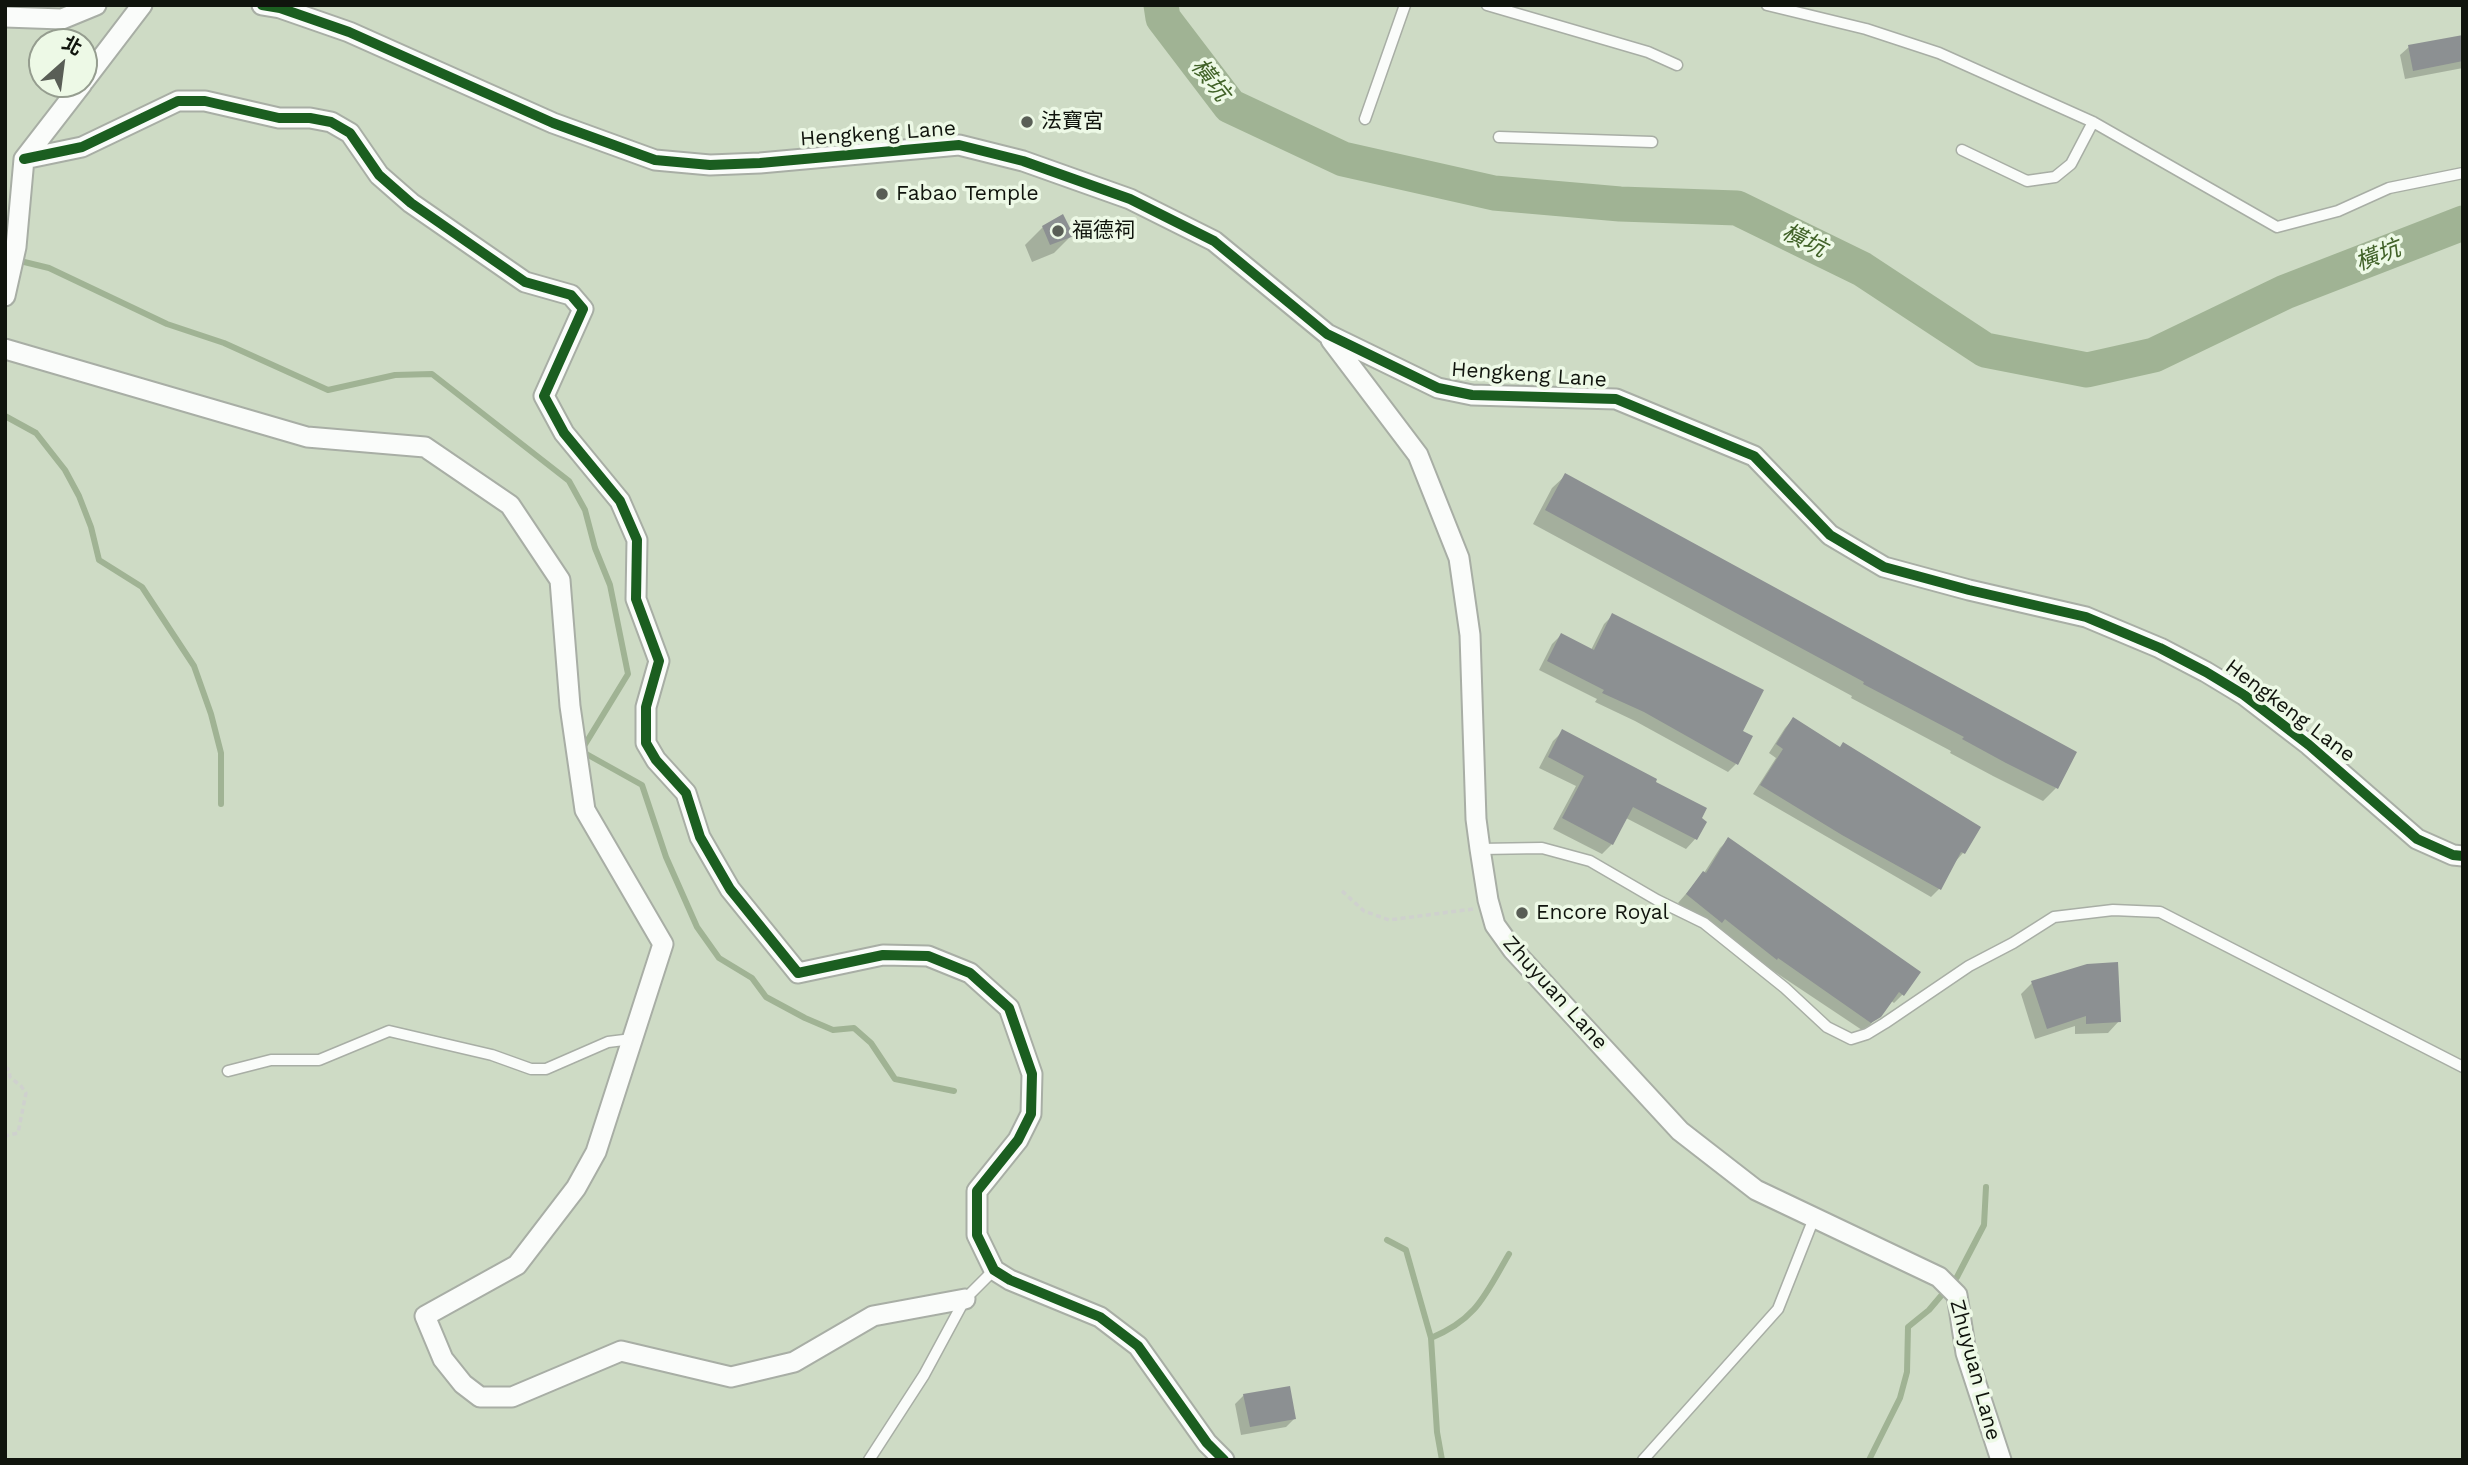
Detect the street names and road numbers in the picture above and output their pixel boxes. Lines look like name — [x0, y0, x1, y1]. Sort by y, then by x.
street label: Hengkeng Lane — [799, 116, 957, 152]
street label: Hengkeng Lane — [1450, 357, 1608, 393]
street label: Hengkeng Lane — [2220, 654, 2360, 768]
street label: Zhuyuan Lane — [1497, 931, 1613, 1055]
street label: Zhuyuan Lane — [1944, 1297, 2006, 1443]

